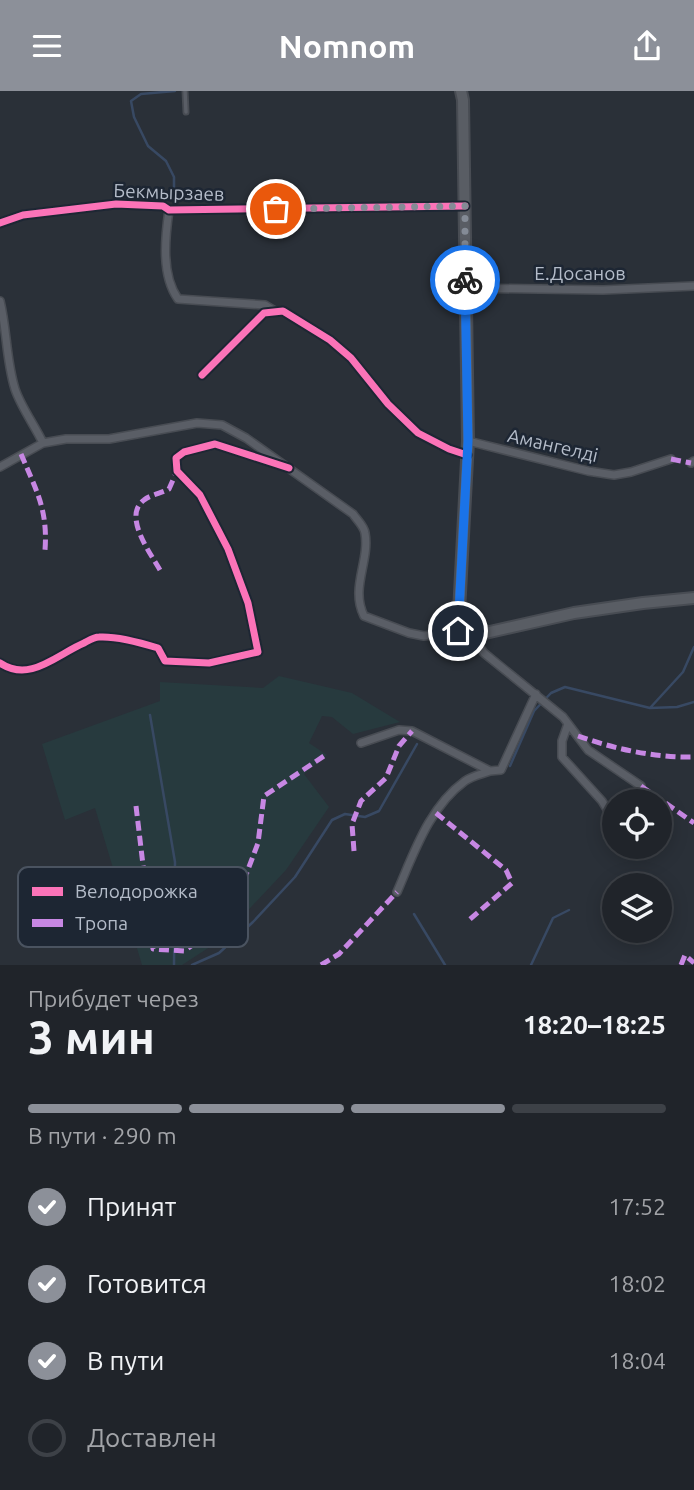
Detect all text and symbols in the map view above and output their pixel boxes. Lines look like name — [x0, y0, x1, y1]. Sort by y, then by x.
icon: menu — [28, 27, 66, 65]
icon: share — [628, 27, 666, 65]
text: Nomnom — [279, 28, 415, 64]
street label: Бекмырзаев — [113, 179, 225, 205]
pin — [246, 179, 306, 239]
icon: bag — [257, 190, 295, 228]
courier — [430, 245, 500, 315]
icon: bike — [446, 261, 484, 299]
street label: Е.Досанов — [534, 262, 626, 284]
street label: Амангелді — [506, 424, 600, 466]
pin — [428, 601, 488, 661]
icon: home — [439, 612, 477, 650]
map controls — [602, 789, 672, 943]
button: locate — [602, 789, 672, 859]
legend — [18, 867, 248, 947]
button: layers — [602, 873, 672, 943]
text: Велодорожка — [75, 880, 198, 902]
text: Тропа — [75, 912, 128, 934]
text: Прибудет через — [28, 986, 199, 1011]
text: 18:20–18:25 — [523, 1010, 666, 1039]
text: 3 мин — [28, 1011, 155, 1063]
text: В пути · 290 m — [28, 1123, 177, 1148]
icon: check — [28, 1188, 66, 1226]
text: Принят — [87, 1192, 176, 1221]
text: 17:52 — [608, 1194, 666, 1219]
icon: check — [28, 1265, 66, 1303]
text: Готовится — [87, 1269, 207, 1298]
text: 18:02 — [608, 1271, 666, 1296]
icon: check — [28, 1342, 66, 1380]
text: В пути — [87, 1346, 164, 1375]
text: 18:04 — [608, 1348, 666, 1373]
text: Доставлен — [87, 1423, 217, 1452]

